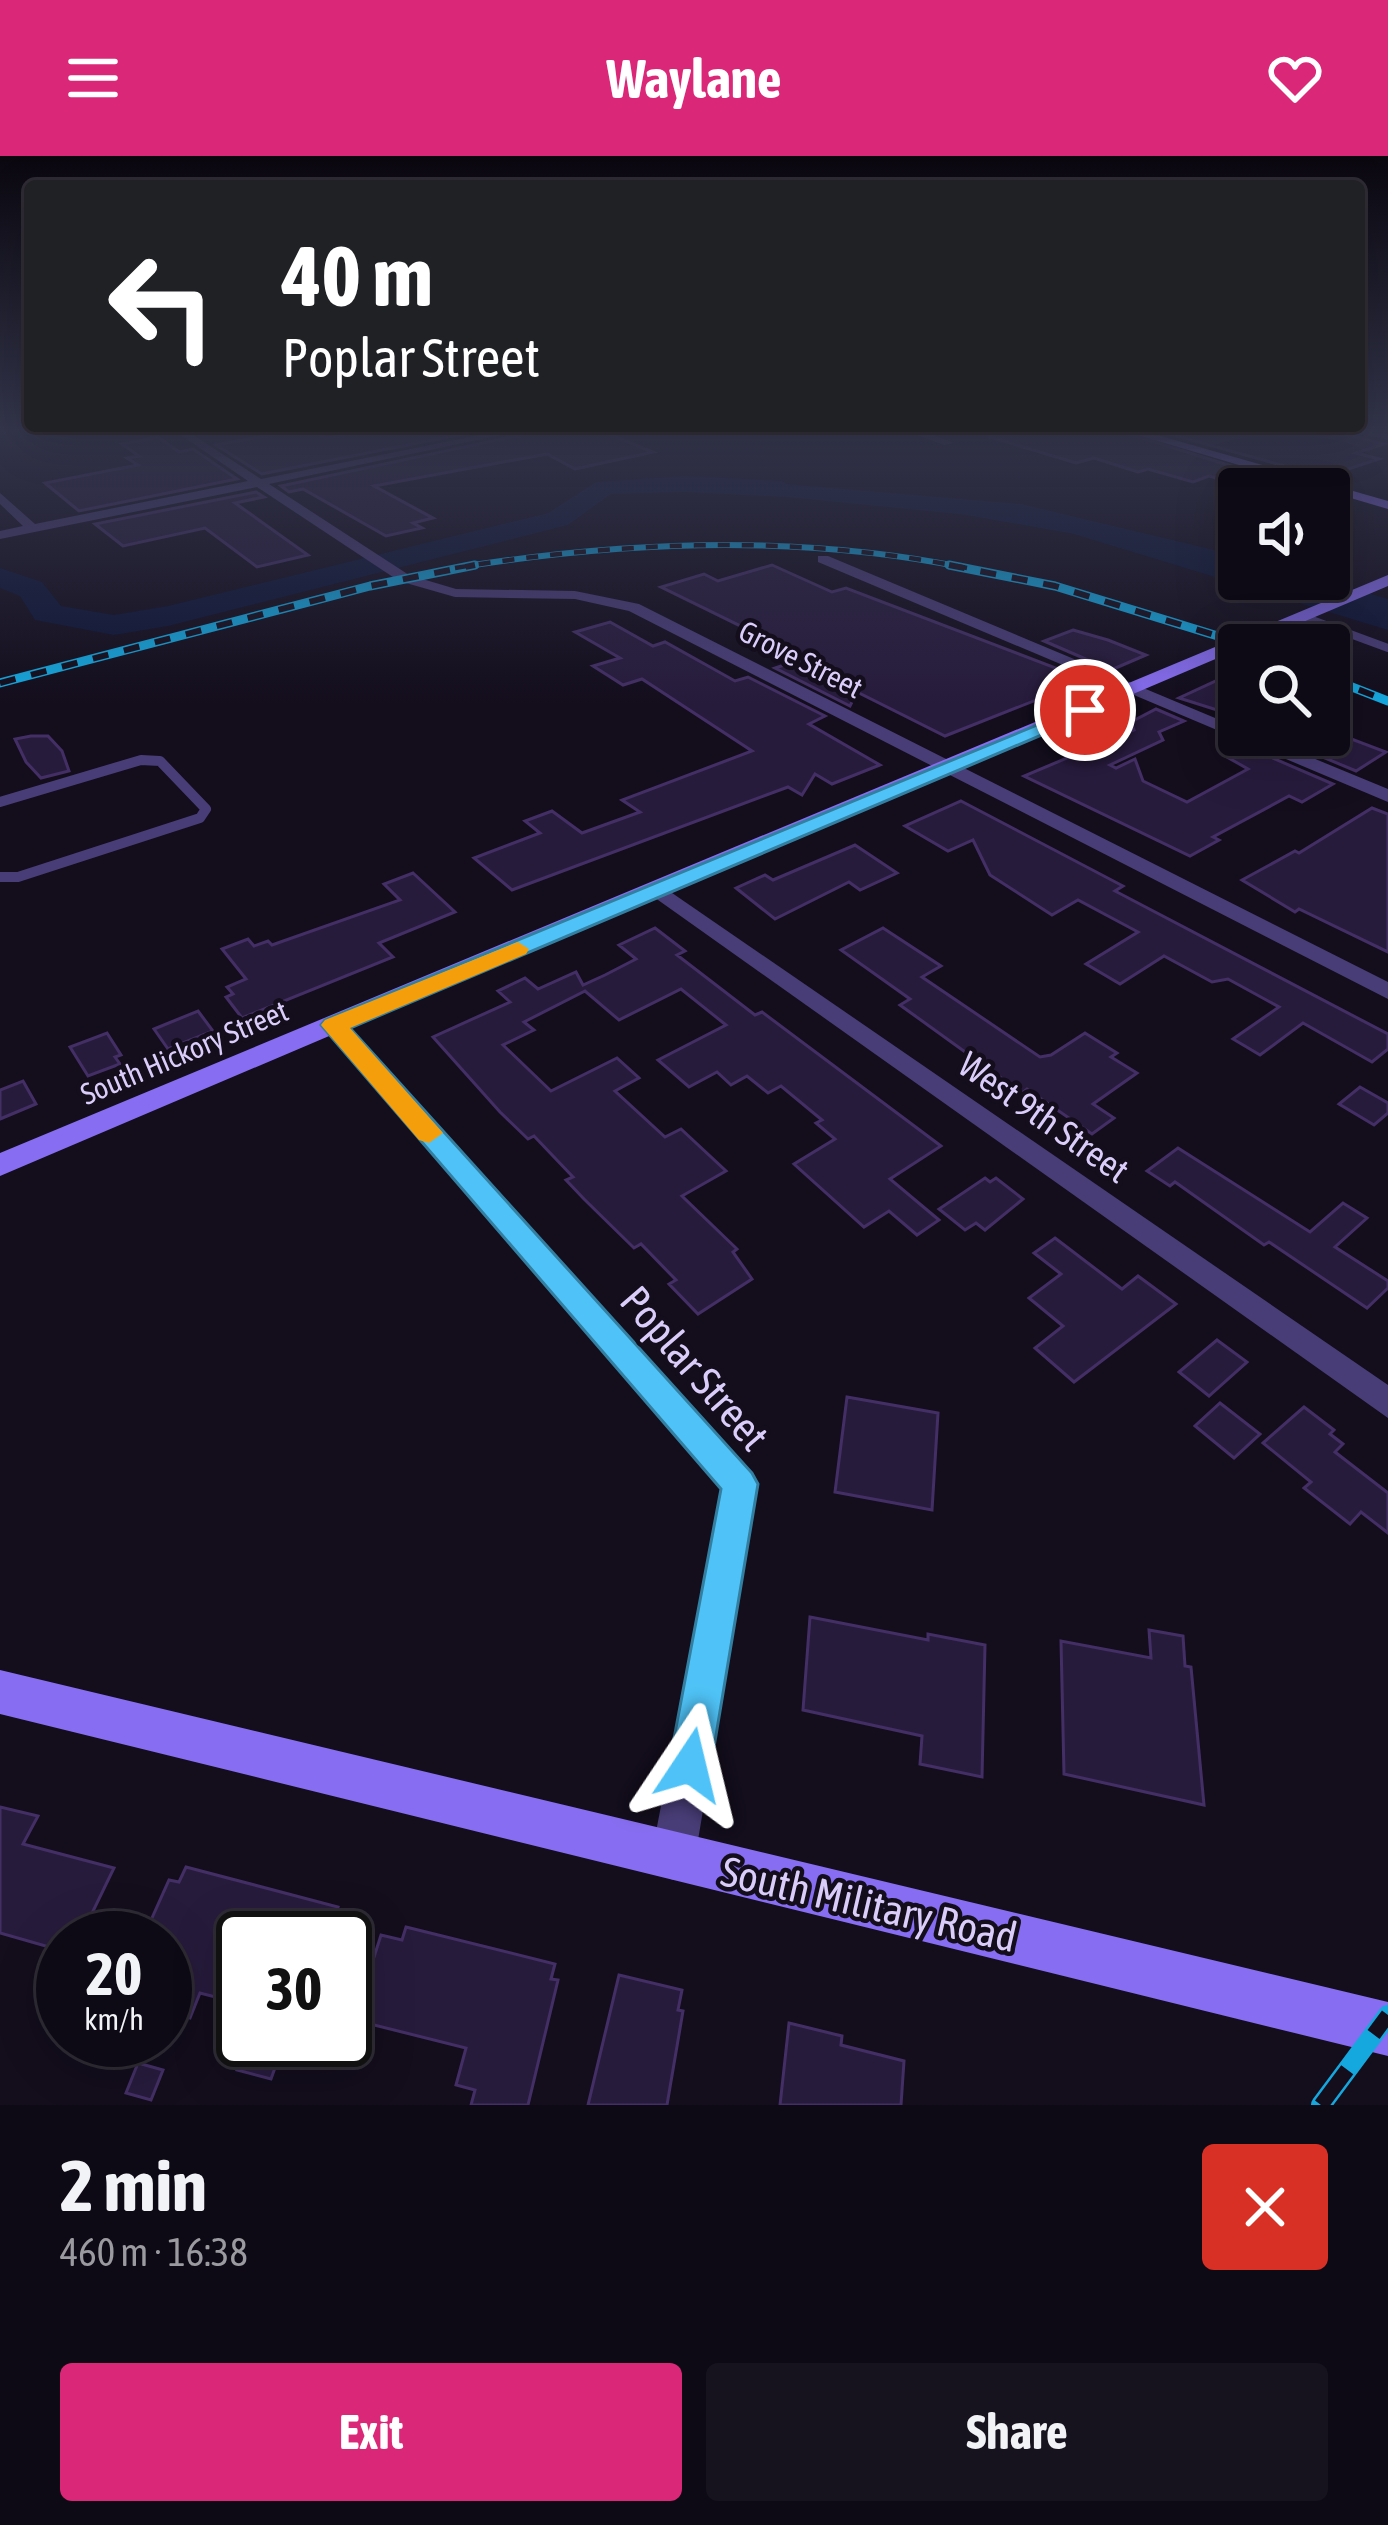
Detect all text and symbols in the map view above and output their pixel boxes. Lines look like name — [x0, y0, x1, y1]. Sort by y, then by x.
icon: menu — [60, 45, 126, 111]
icon: heart — [1262, 45, 1328, 111]
text: Waylane — [606, 48, 782, 109]
icon: left — [84, 228, 240, 384]
text: 40 m — [282, 228, 433, 324]
text: Poplar Street — [282, 327, 540, 388]
map controls — [1218, 468, 1350, 756]
button: sound — [1218, 468, 1350, 600]
street label: Grove Street — [734, 613, 868, 705]
button: search — [1218, 624, 1350, 756]
pin — [1034, 659, 1136, 761]
icon: arrive — [1052, 677, 1118, 743]
street label: South Hickory Street — [75, 993, 293, 1111]
street label: West 9th Street — [951, 1043, 1137, 1191]
street label: Poplar Street — [611, 1276, 779, 1460]
position arrow — [627, 1702, 753, 1828]
street label: South Military Road — [717, 1847, 1021, 1961]
speed limit sign: 30 — [216, 1911, 372, 2067]
text: 20 — [86, 1939, 142, 2008]
text: km/h — [84, 2002, 144, 2036]
text: 2 min — [60, 2144, 207, 2226]
button: close — [1202, 2144, 1328, 2270]
text: 460 m · 16:38 — [60, 2230, 248, 2274]
button: Exit — [60, 2363, 682, 2501]
button: Share — [706, 2363, 1328, 2501]

